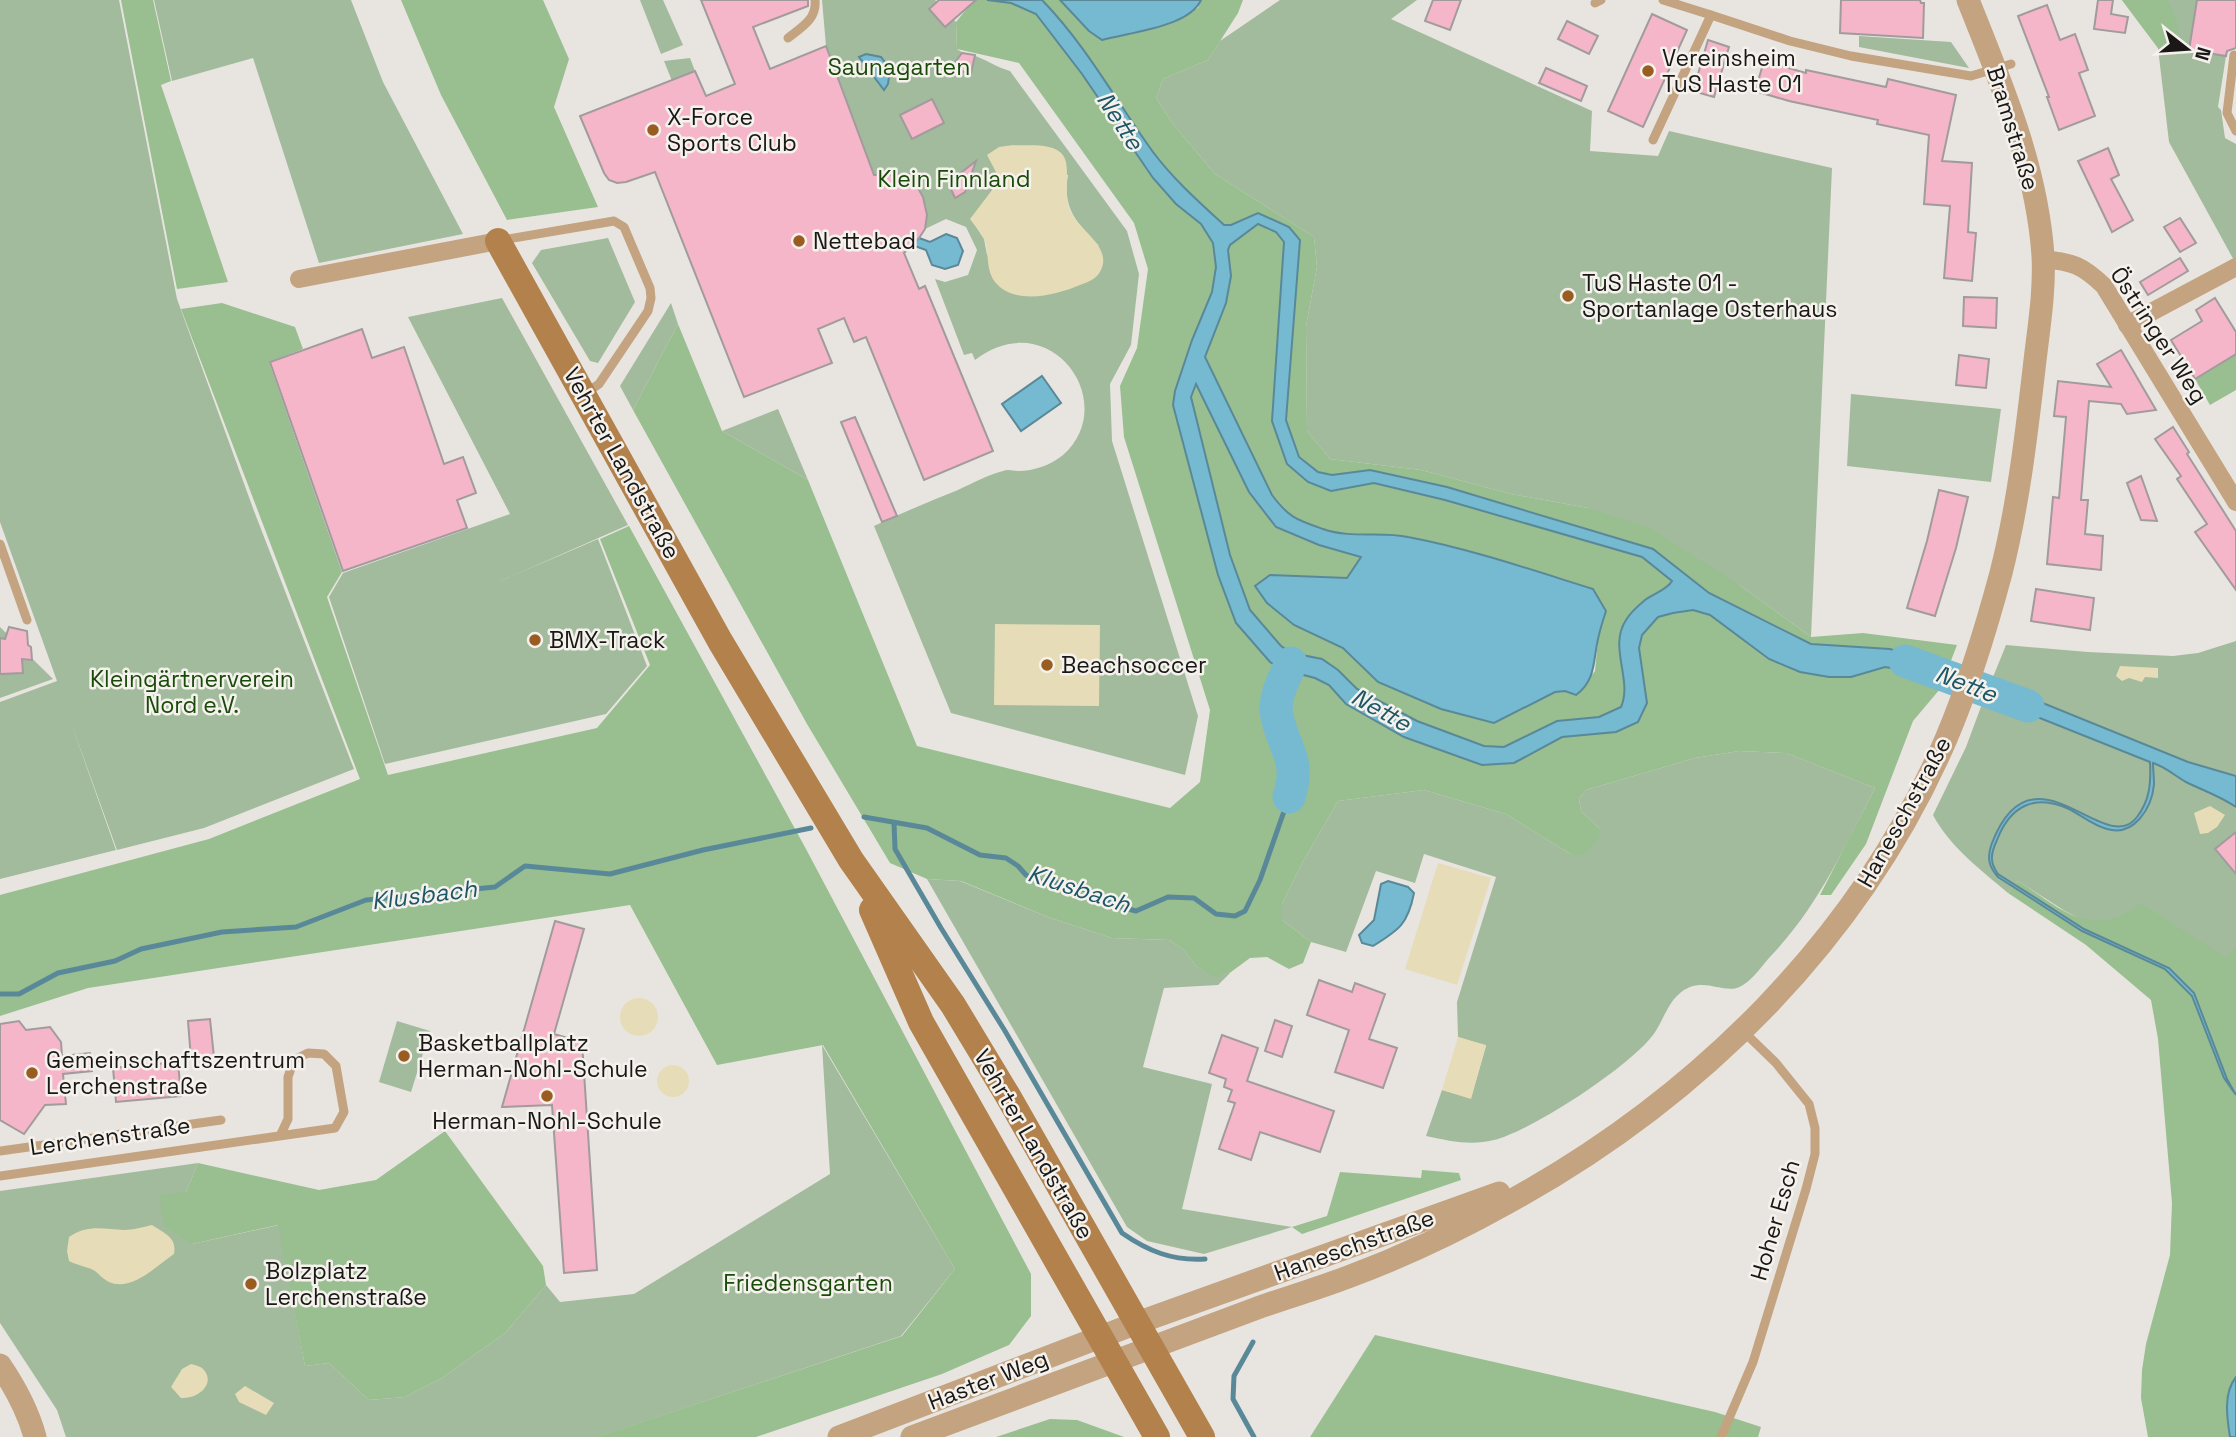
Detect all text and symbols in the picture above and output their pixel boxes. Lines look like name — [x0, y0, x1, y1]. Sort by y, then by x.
north arrow — [2152, 14, 2222, 84]
place label: Vereinsheim TuS Haste 01 — [1662, 43, 1802, 99]
text: N — [2189, 44, 2217, 64]
park label: Saunagarten — [828, 52, 970, 82]
street label: Bramstraße — [1980, 62, 2046, 194]
marker: Vereinsheim TuS Haste 01 — [1640, 63, 1656, 79]
water label: Nette — [1090, 86, 1151, 156]
place label: X-Force Sports Club — [667, 102, 797, 158]
marker: X-Force Sports Club — [645, 122, 661, 138]
park label: Klein Finnland — [878, 164, 1030, 194]
place label: Nettebad — [813, 226, 916, 256]
marker: Nettebad — [791, 233, 807, 249]
street label: Östringer Weg — [2104, 261, 2214, 409]
place label: TuS Haste 01 - Sportanlage Osterhaus — [1582, 268, 1837, 324]
marker: TuS Haste 01 - Sportanlage Osterhaus — [1560, 288, 1576, 304]
street label: Vehrter Landstraße — [557, 362, 687, 564]
place label: BMX-Track — [549, 625, 665, 655]
marker: BMX-Track — [527, 632, 543, 648]
place label: Beachsoccer — [1061, 650, 1207, 680]
marker: Beachsoccer — [1039, 657, 1055, 673]
water label: Nette — [1931, 658, 2002, 710]
park label: Kleingärtnerverein Nord e.V. — [90, 664, 294, 720]
water label: Nette — [1346, 681, 1417, 739]
street label: Haneschstraße — [1850, 731, 1958, 893]
water label: Klusbach — [1024, 857, 1135, 920]
water label: Klusbach — [370, 873, 480, 916]
place label: Basketballplatz Herman-Nohl-Schule — [418, 1028, 648, 1084]
street label: Vehrter Landstraße — [967, 1043, 1101, 1245]
place label: Gemeinschaftszentrum Lerchenstraße — [46, 1045, 305, 1101]
marker: Basketballplatz Herman-Nohl-Schule — [396, 1048, 412, 1064]
marker: Gemeinschaftszentrum Lerchenstraße — [24, 1065, 40, 1081]
marker: Herman-Nohl-Schule — [539, 1088, 555, 1104]
place label: Herman-Nohl-Schule — [432, 1106, 662, 1136]
street label: Lerchenstraße — [28, 1110, 192, 1162]
street label: Hoher Esch — [1743, 1156, 1807, 1284]
street label: Haneschstraße — [1270, 1202, 1438, 1288]
place label: Bolzplatz Lerchenstraße — [265, 1256, 427, 1312]
park label: Friedensgarten — [723, 1268, 893, 1298]
marker: Bolzplatz Lerchenstraße — [243, 1276, 259, 1292]
street label: Haster Weg — [924, 1343, 1052, 1417]

